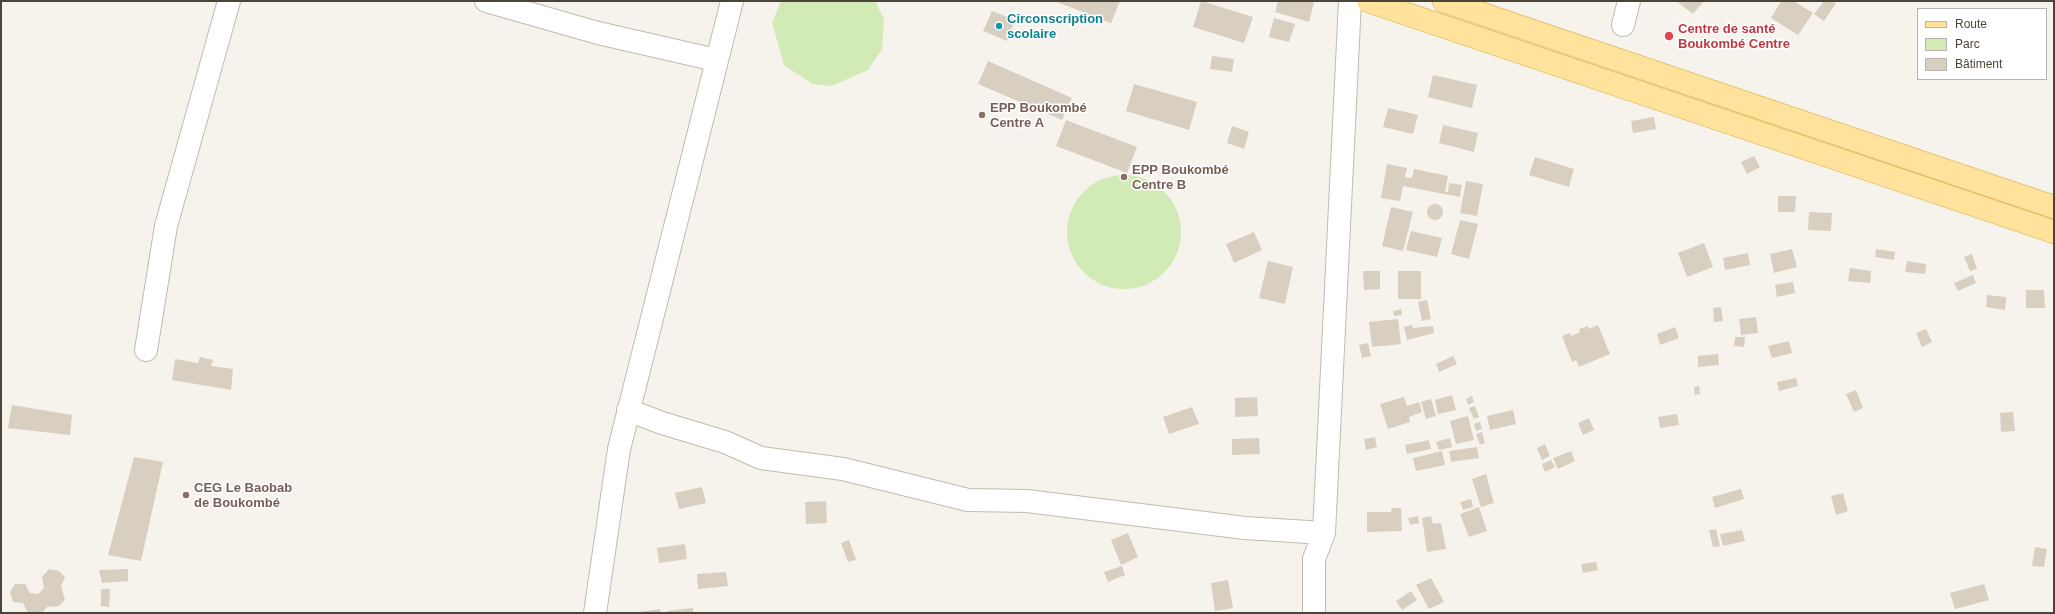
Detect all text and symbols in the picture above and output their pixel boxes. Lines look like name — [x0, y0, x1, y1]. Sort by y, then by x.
legend — [1917, 8, 2047, 80]
place label: Circonscription scolaire — [1007, 11, 1103, 42]
text: Route — [1955, 17, 1987, 31]
marker: Circonscription scolaire — [994, 21, 1004, 31]
place label: Centre de santé Boukombé Centre — [1678, 21, 1790, 52]
marker: Centre de santé Boukombé Centre — [1663, 30, 1675, 42]
text: Parc — [1955, 37, 1980, 51]
text: Bâtiment — [1955, 57, 2002, 71]
place label: EPP Boukombé Centre A — [990, 100, 1087, 131]
marker: EPP Boukombé Centre A — [977, 110, 987, 120]
place label: EPP Boukombé Centre B — [1132, 162, 1229, 193]
marker: EPP Boukombé Centre B — [1119, 172, 1129, 182]
place label: CEG Le Baobab de Boukombé — [194, 480, 292, 511]
marker: CEG Le Baobab de Boukombé — [181, 490, 191, 500]

